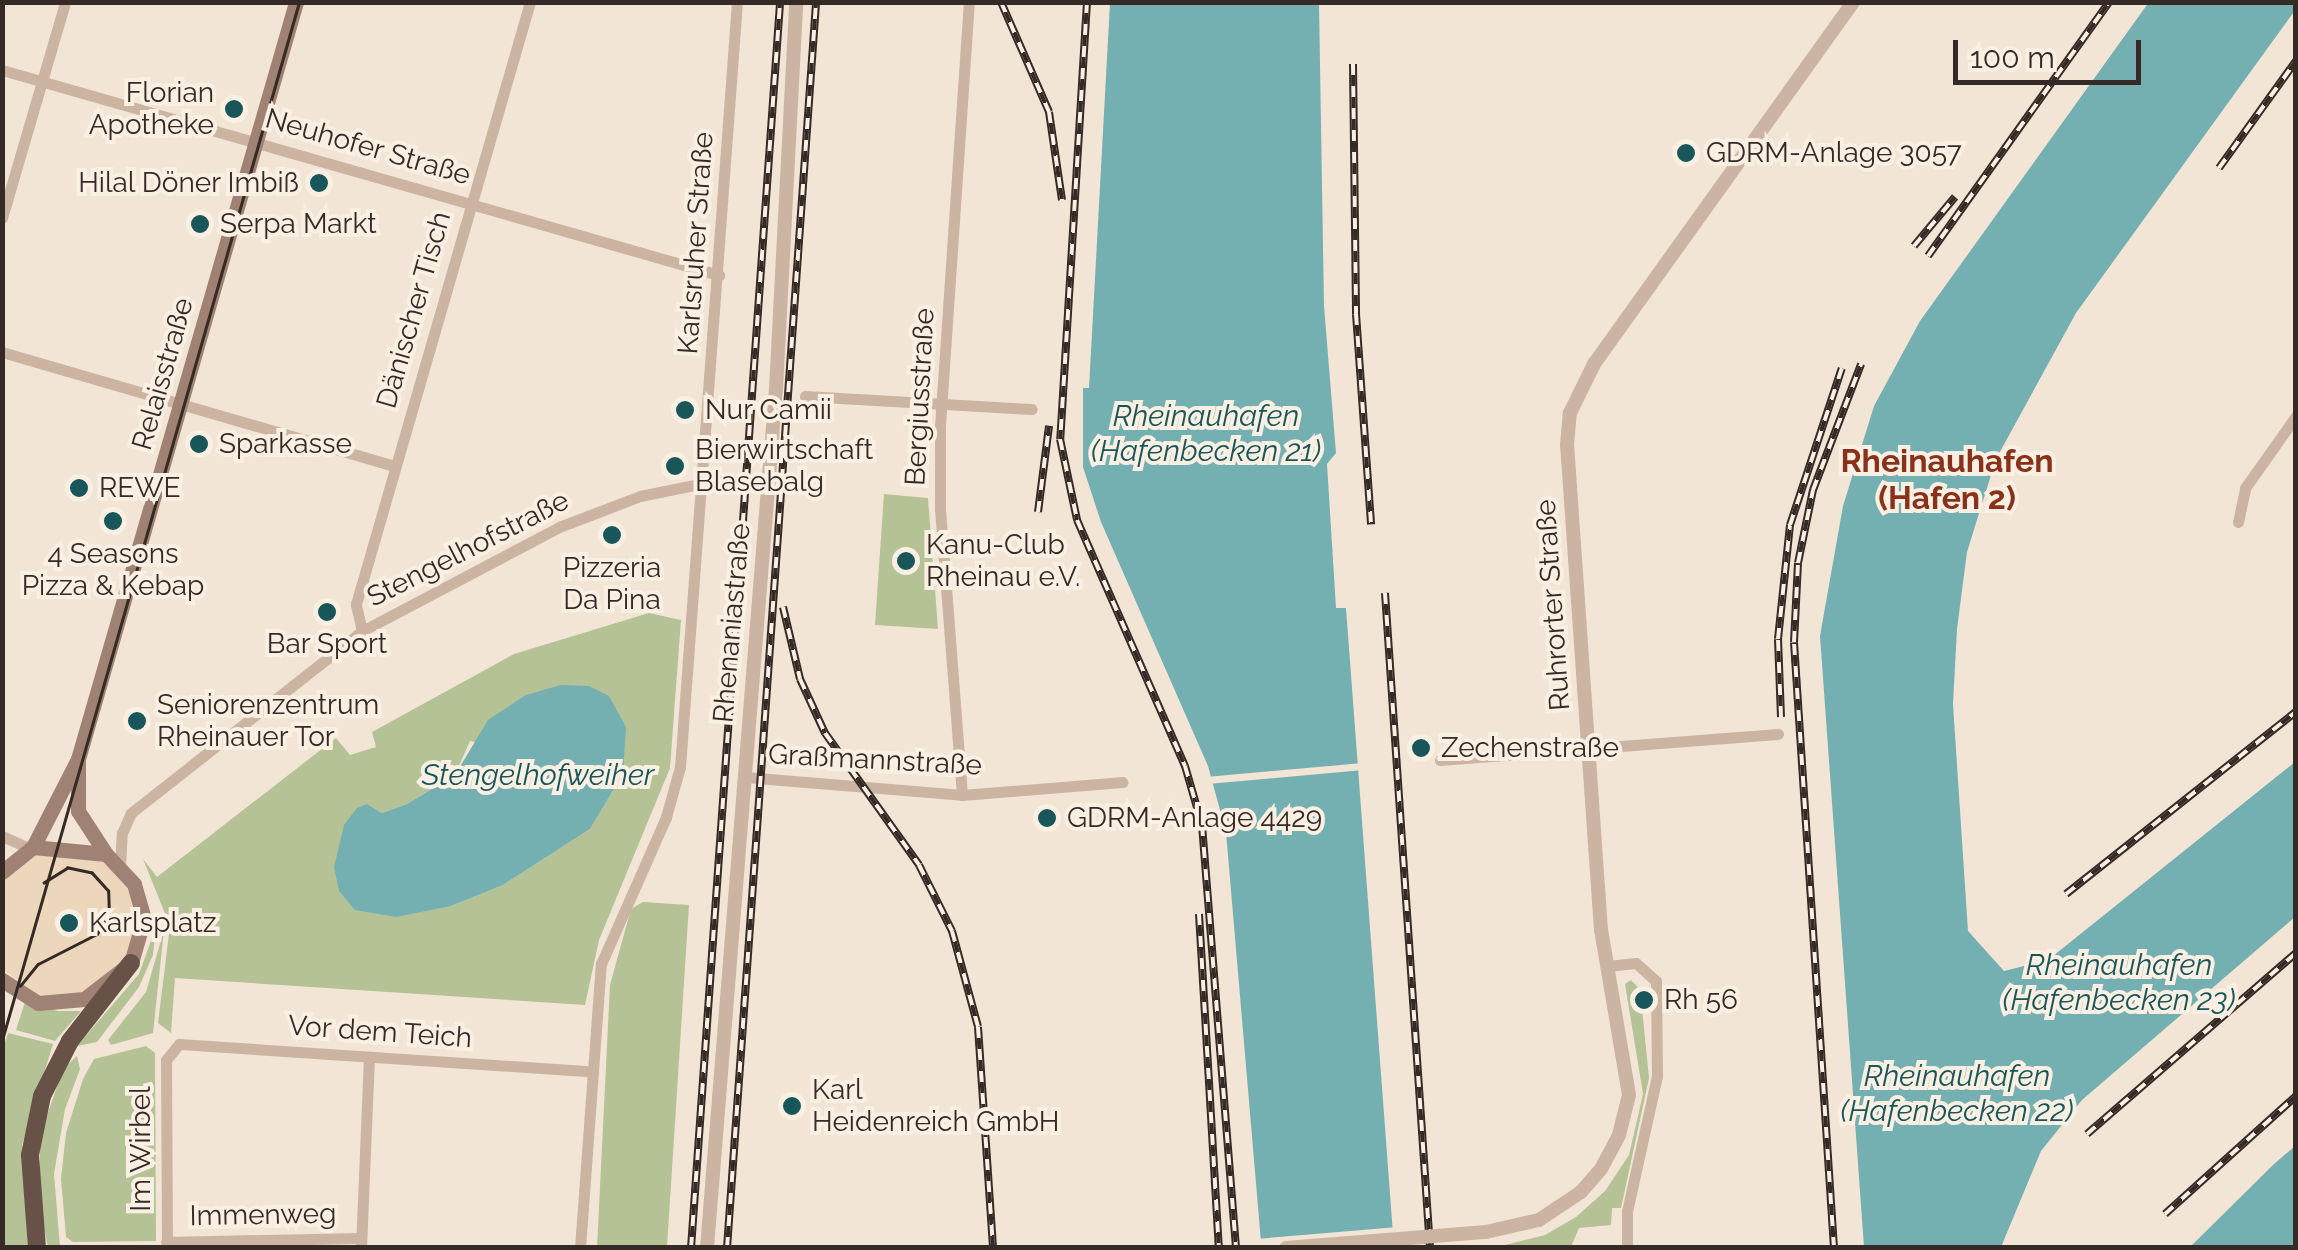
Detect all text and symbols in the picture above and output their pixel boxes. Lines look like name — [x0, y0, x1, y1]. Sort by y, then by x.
scale bar — [1958, 20, 2146, 82]
text: 100 m — [1970, 40, 2055, 75]
place label: Florian Apotheke — [89, 76, 214, 142]
marker: Florian Apotheke — [223, 98, 245, 120]
street label: Neuhofer Straße — [261, 102, 475, 192]
street label: Karlsruher Straße — [671, 130, 721, 356]
place label: GDRM-Anlage 3057 — [1706, 136, 1962, 170]
marker: GDRM-Anlage 3057 — [1675, 142, 1697, 164]
place label: Hilal Döner Imbiß — [77, 166, 299, 200]
marker: Hilal Döner Imbiß — [308, 172, 330, 194]
place label: Serpa Markt — [220, 207, 377, 241]
street label: Dänischer Tisch — [370, 207, 458, 413]
marker: Serpa Markt — [189, 213, 211, 235]
street label: Relaisstraße — [125, 294, 201, 454]
street label: Bergiusstraße — [899, 307, 941, 487]
place label: Nur Camii — [705, 393, 833, 427]
water label: Rheinauhafen (Hafenbecken 21) — [1091, 398, 1321, 468]
marker: Nur Camii — [674, 399, 696, 421]
place label: Sparkasse — [219, 427, 352, 461]
marker: Sparkasse — [188, 433, 210, 455]
place label: Bierwirtschaft Blasebalg — [695, 433, 873, 499]
district label: Rheinauhafen (Hafen 2) — [1841, 443, 2053, 518]
marker: Bierwirtschaft Blasebalg — [664, 455, 686, 477]
place label: REWE — [99, 471, 181, 505]
marker: REWE — [68, 477, 90, 499]
street label: Stengelhofstraße — [362, 484, 574, 614]
street label: Ruhrorter Straße — [1529, 498, 1577, 712]
marker: 4 Seasons Pizza & Kebap — [102, 510, 124, 532]
street label: Rhenaniastraße — [707, 522, 757, 724]
marker: Pizzeria Da Pina — [601, 524, 623, 546]
place label: Kanu-Club Rheinau e.V. — [926, 528, 1080, 594]
place label: 4 Seasons Pizza & Kebap — [22, 537, 204, 603]
marker: Kanu-Club Rheinau e.V. — [895, 550, 917, 572]
place label: Pizzeria Da Pina — [563, 551, 661, 617]
marker: Bar Sport — [316, 601, 338, 623]
place label: Bar Sport — [266, 627, 388, 661]
place label: Seniorenzentrum Rheinauer Tor — [157, 688, 379, 754]
marker: Seniorenzentrum Rheinauer Tor — [126, 710, 148, 732]
place label: Zechenstraße — [1441, 731, 1619, 765]
marker: Zechenstraße — [1410, 737, 1432, 759]
street label: Graßmannstraße — [767, 738, 983, 782]
water label: Stengelhofweiher — [422, 757, 654, 793]
place label: GDRM-Anlage 4429 — [1067, 801, 1322, 835]
marker: GDRM-Anlage 4429 — [1036, 807, 1058, 829]
place label: Karlsplatz — [89, 906, 216, 940]
marker: Karlsplatz — [58, 912, 80, 934]
water label: Rheinauhafen (Hafenbecken 23) — [2003, 947, 2235, 1018]
place label: Rh 56 — [1664, 983, 1738, 1017]
marker: Rh 56 — [1633, 989, 1655, 1011]
street label: Vor dem Teich — [286, 1009, 474, 1055]
water label: Rheinauhafen (Hafenbecken 22) — [1841, 1058, 2073, 1128]
place label: Karl Heidenreich GmbH — [812, 1073, 1059, 1139]
street label: Im Wirbel — [124, 1086, 158, 1212]
marker: Karl Heidenreich GmbH — [781, 1095, 803, 1117]
street label: Immenweg — [189, 1197, 337, 1233]

